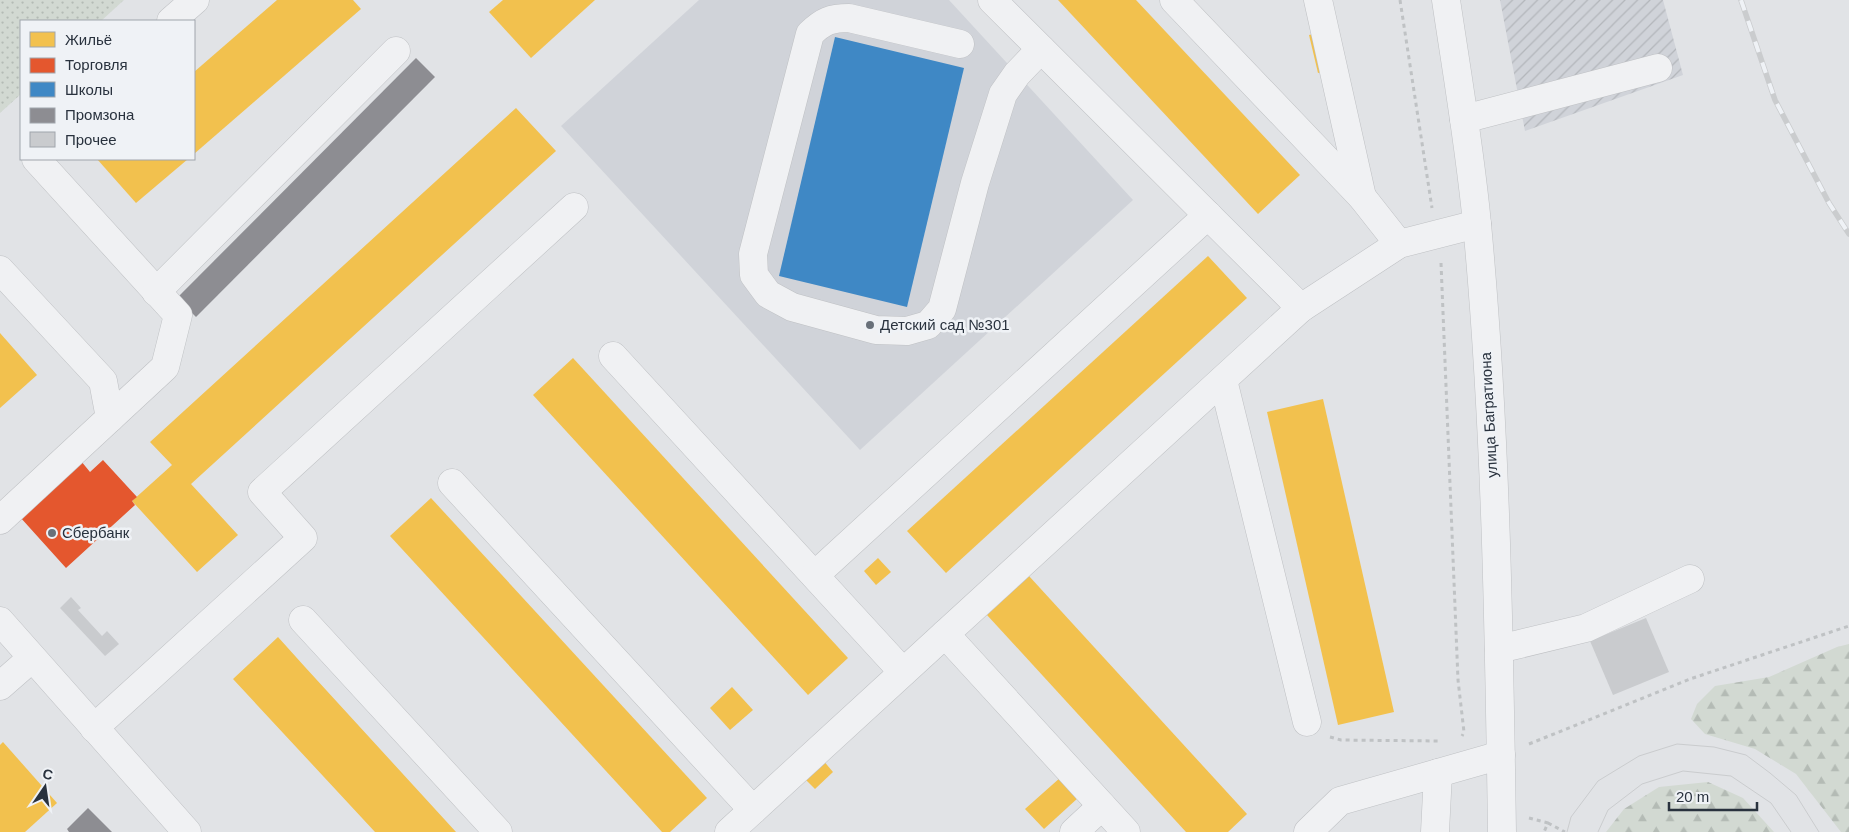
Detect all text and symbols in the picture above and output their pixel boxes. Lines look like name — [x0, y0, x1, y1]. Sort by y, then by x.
legend — [20, 20, 195, 160]
text: Жильё — [65, 31, 112, 48]
text: Торговля — [65, 56, 128, 73]
text: Школы — [65, 81, 113, 98]
text: Промзона — [65, 106, 135, 123]
text: Прочее — [65, 131, 117, 148]
place label: Детский сад №301 — [880, 316, 1010, 333]
marker: Детский сад №301 — [864, 319, 876, 331]
street label: улица Багратиона — [1477, 351, 1500, 478]
place label: Сбербанк — [62, 524, 130, 541]
marker: Сбербанк — [46, 527, 58, 539]
north arrow — [20, 762, 70, 812]
text: С — [41, 765, 55, 783]
scale bar — [1669, 780, 1756, 812]
text: 20 m — [1676, 788, 1709, 805]

